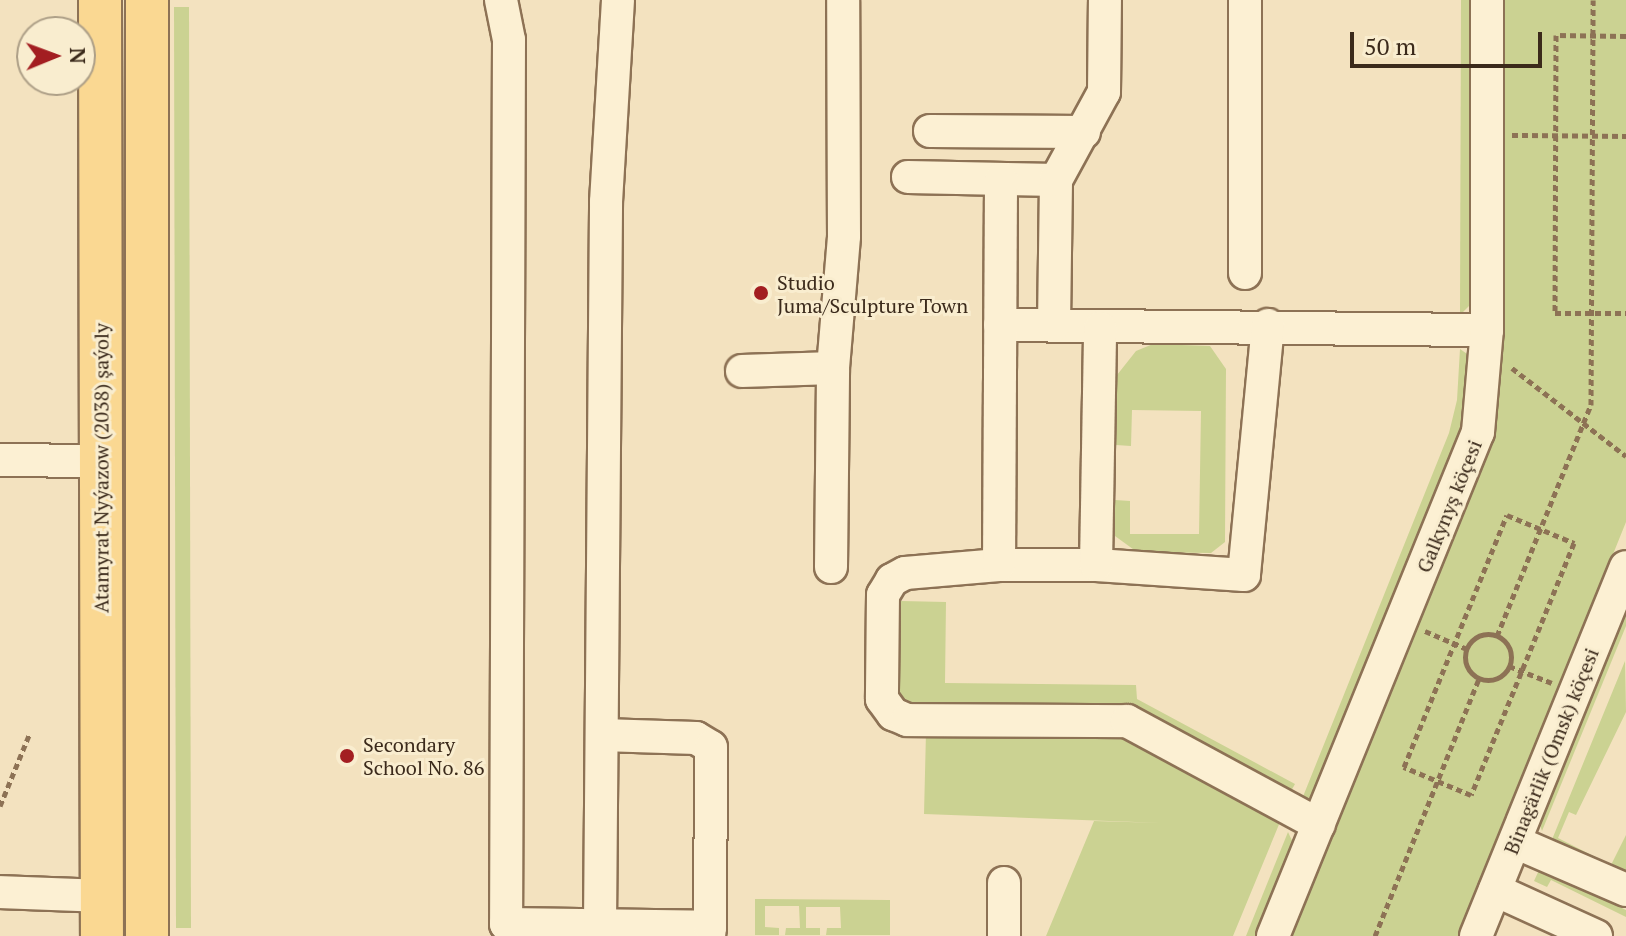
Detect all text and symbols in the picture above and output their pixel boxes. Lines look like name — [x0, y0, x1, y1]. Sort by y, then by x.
north arrow — [16, 16, 96, 96]
scale bar — [1354, 16, 1546, 66]
text: 50 m — [1364, 30, 1416, 62]
text: N — [64, 47, 93, 64]
place label: Studio Juma/Sculpture Town — [777, 270, 968, 317]
marker: Studio Juma/Sculpture Town — [752, 284, 770, 302]
street label: Atamyrat Nyýazow (2038) şaýoly — [89, 323, 113, 613]
street label: Galkynyş köçesi — [1411, 436, 1487, 576]
street label: Binagärlik (Omsk) köçesi — [1499, 644, 1603, 858]
place label: Secondary School No. 86 — [363, 732, 485, 779]
marker: Secondary School No. 86 — [338, 747, 356, 765]

